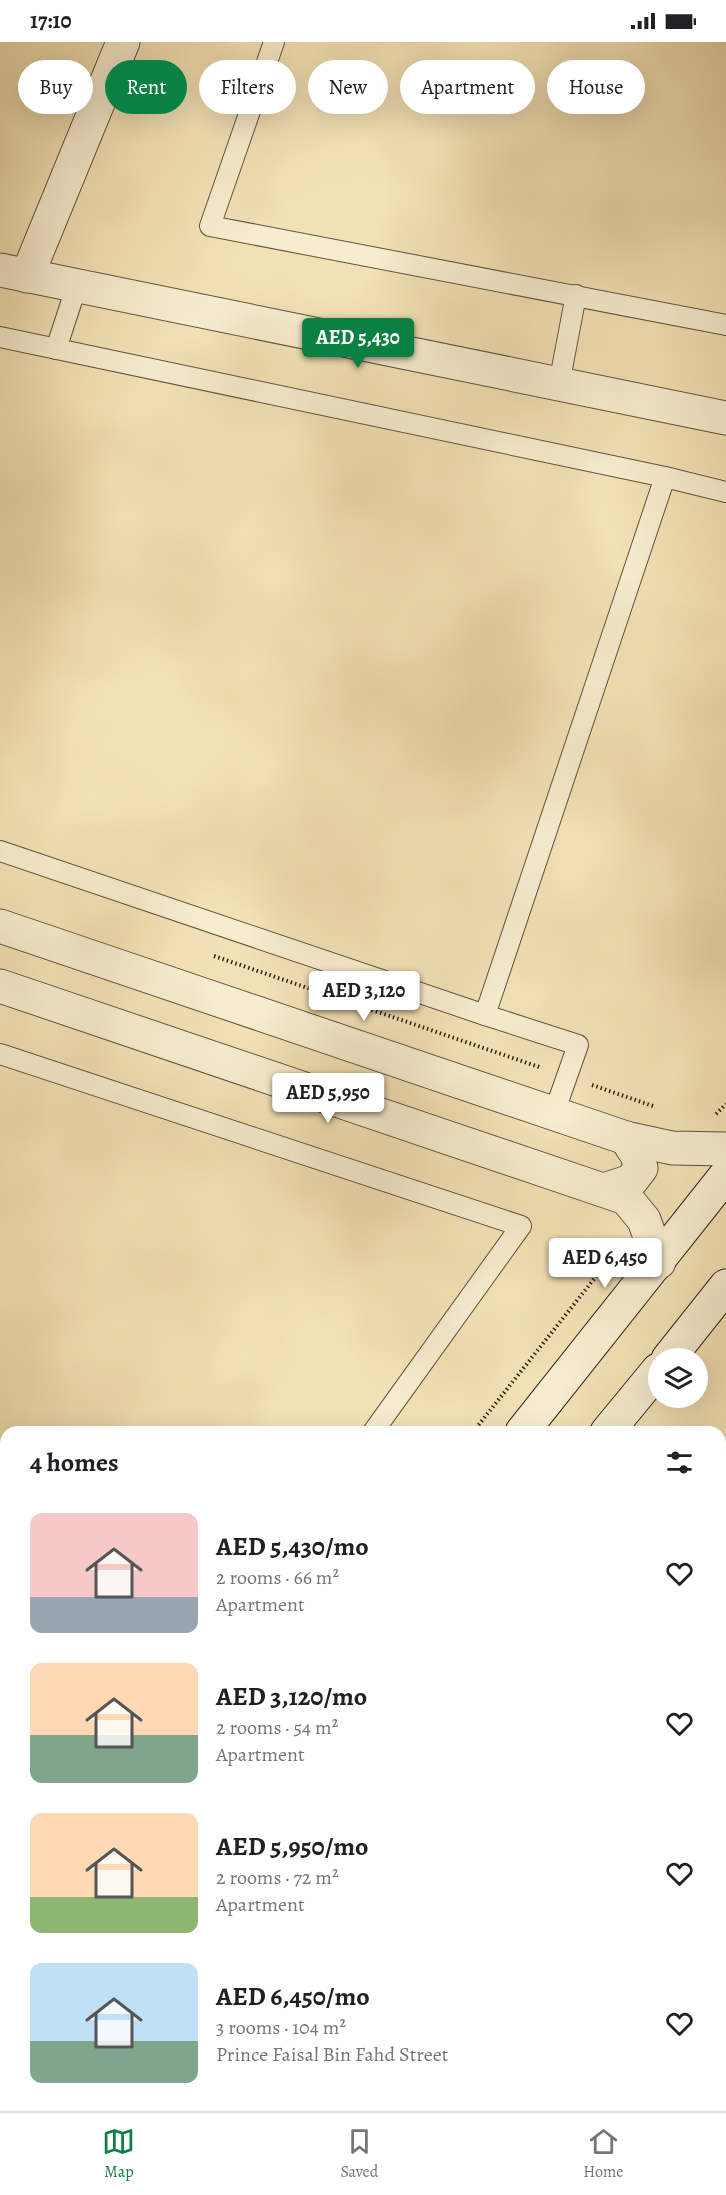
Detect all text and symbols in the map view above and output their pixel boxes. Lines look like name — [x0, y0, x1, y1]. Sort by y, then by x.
text: 17:10 — [30, 6, 71, 36]
chip: Buy — [18, 60, 93, 114]
chip: Rent — [105, 60, 187, 114]
chip: Filters — [199, 60, 296, 114]
chip: New — [308, 60, 388, 114]
chip: Apartment — [400, 60, 535, 114]
chip: House — [547, 60, 645, 114]
pin: AED 5,430 — [289, 318, 427, 369]
text: AED 5,430 — [316, 324, 400, 351]
pin: AED 3,120 — [295, 971, 433, 1022]
text: AED 3,120 — [323, 977, 405, 1004]
pin: AED 5,950 — [259, 1073, 397, 1124]
text: AED 5,950 — [286, 1079, 370, 1106]
pin: AED 6,450 — [536, 1238, 674, 1289]
text: AED 6,450 — [563, 1244, 647, 1271]
map controls — [648, 1348, 708, 1408]
button: layers — [648, 1348, 708, 1408]
text: 4 homes — [30, 1445, 119, 1480]
icon: filters — [663, 1446, 696, 1479]
text: AED 5,430/mo — [216, 1529, 369, 1564]
icon: home — [78, 1537, 150, 1609]
icon: heart — [663, 1557, 696, 1590]
text: 2 rooms · 66 m² — [216, 1564, 339, 1591]
text: Apartment — [216, 1591, 305, 1618]
text: AED 3,120/mo — [216, 1679, 367, 1714]
icon: home — [78, 1687, 150, 1759]
icon: heart — [663, 1707, 696, 1740]
text: 2 rooms · 54 m² — [216, 1714, 338, 1741]
text: Apartment — [216, 1741, 305, 1768]
text: AED 5,950/mo — [216, 1829, 368, 1864]
icon: home — [78, 1837, 150, 1909]
icon: heart — [663, 1857, 696, 1890]
text: 2 rooms · 72 m² — [216, 1864, 338, 1891]
text: Apartment — [216, 1891, 305, 1918]
text: AED 6,450/mo — [216, 1979, 370, 2014]
icon: home — [78, 1987, 150, 2059]
icon: heart — [663, 2007, 696, 2040]
text: 3 rooms · 104 m² — [216, 2014, 346, 2041]
text: Prince Faisal Bin Fahd Street — [216, 2041, 448, 2068]
tab: Map — [102, 2125, 135, 2183]
tab: Saved — [340, 2125, 378, 2183]
tab: Home — [583, 2125, 624, 2183]

